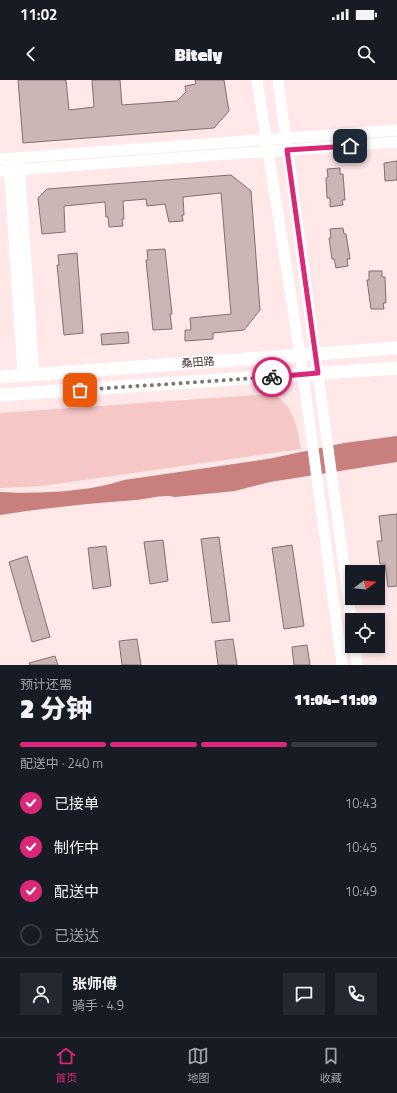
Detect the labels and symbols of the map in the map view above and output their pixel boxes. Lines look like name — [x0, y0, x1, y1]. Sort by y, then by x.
pin — [333, 129, 367, 163]
street label: 桑田路 — [181, 353, 215, 371]
courier — [252, 357, 292, 397]
pin — [63, 373, 97, 407]
north arrow — [345, 565, 385, 605]

